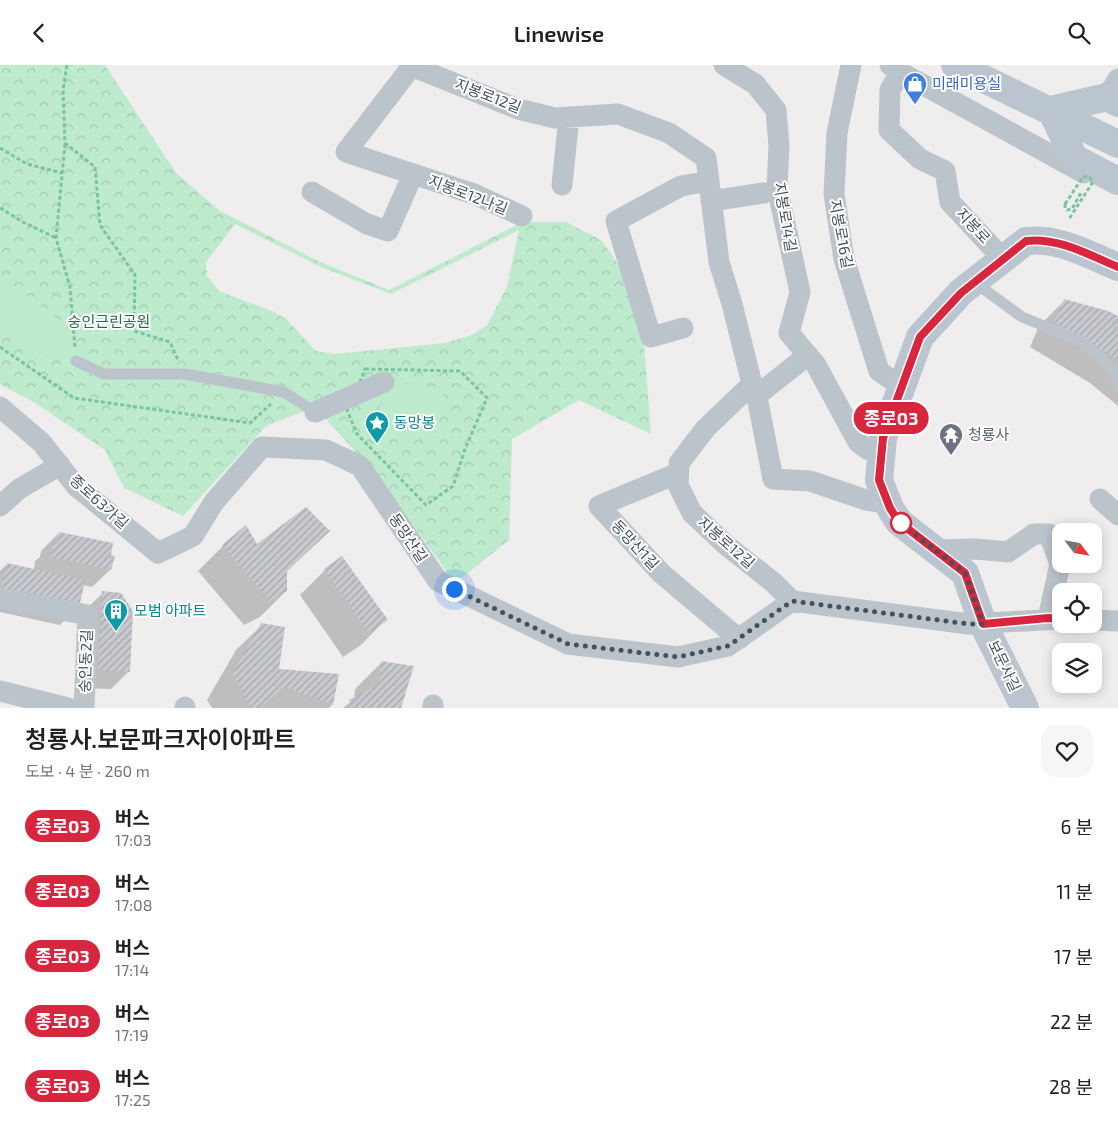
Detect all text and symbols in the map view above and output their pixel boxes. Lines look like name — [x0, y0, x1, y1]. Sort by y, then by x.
icon: back — [25, 19, 53, 47]
icon: search — [1065, 19, 1093, 47]
text: Linewise — [514, 20, 604, 46]
shop icon: 미래미용실 — [902, 71, 928, 105]
street label: 지봉로12길 — [453, 74, 524, 116]
place label: 미래미용실 — [932, 74, 1001, 92]
street label: 지봉로12나길 — [426, 171, 511, 217]
street label: 지봉로14길 — [771, 181, 801, 253]
street label: 지봉로16길 — [826, 198, 857, 270]
street label: 지봉로 — [953, 204, 994, 247]
park label: 숭인근린공원 — [68, 312, 150, 330]
line badge: 종로03 — [856, 402, 926, 434]
text: 종로03 — [864, 407, 918, 429]
place icon: 동망봉 — [364, 410, 390, 444]
place label: 동망봉 — [394, 413, 435, 431]
temple icon: 청룡사 — [938, 422, 964, 456]
place label: 청룡사 — [968, 425, 1010, 443]
street label: 종로63가길 — [67, 470, 132, 532]
street label: 동망산길 — [386, 510, 432, 565]
unlabelled marker — [890, 512, 912, 534]
street label: 지봉로12길 — [694, 513, 759, 572]
street label: 동망산1길 — [608, 516, 663, 573]
north arrow — [1052, 523, 1102, 573]
map controls — [1052, 523, 1102, 693]
your location — [442, 577, 467, 602]
button: locate — [1052, 583, 1102, 633]
building icon: 모범 아파트 — [103, 598, 129, 632]
place label: 모범 아파트 — [134, 601, 207, 619]
street label: 숭인동2길 — [75, 629, 95, 693]
street label: 보문사길 — [985, 637, 1025, 694]
button: layers — [1052, 643, 1102, 693]
text: 청룡사.보문파크자이아파트 — [25, 724, 296, 753]
button: heart — [1041, 725, 1093, 777]
text: 도보 · 4 분 · 260 m — [25, 761, 150, 780]
text: 버스 — [115, 806, 150, 829]
text: 종로03 — [35, 815, 90, 837]
text: 6 분 — [1060, 815, 1093, 838]
text: 17:03 — [115, 830, 152, 849]
text: 버스 — [115, 871, 150, 894]
text: 종로03 — [35, 880, 90, 902]
text: 11 분 — [1056, 880, 1093, 903]
text: 17:08 — [115, 895, 152, 914]
text: 버스 — [115, 936, 150, 959]
text: 종로03 — [35, 945, 90, 967]
text: 17 분 — [1054, 945, 1093, 968]
text: 17:14 — [115, 960, 149, 979]
text: 버스 — [115, 1001, 150, 1024]
text: 종로03 — [35, 1010, 90, 1032]
text: 22 분 — [1050, 1010, 1093, 1033]
text: 17:19 — [115, 1025, 149, 1044]
text: 버스 — [115, 1066, 150, 1089]
text: 종로03 — [35, 1075, 90, 1097]
text: 28 분 — [1049, 1075, 1093, 1098]
text: 17:25 — [115, 1090, 151, 1109]

